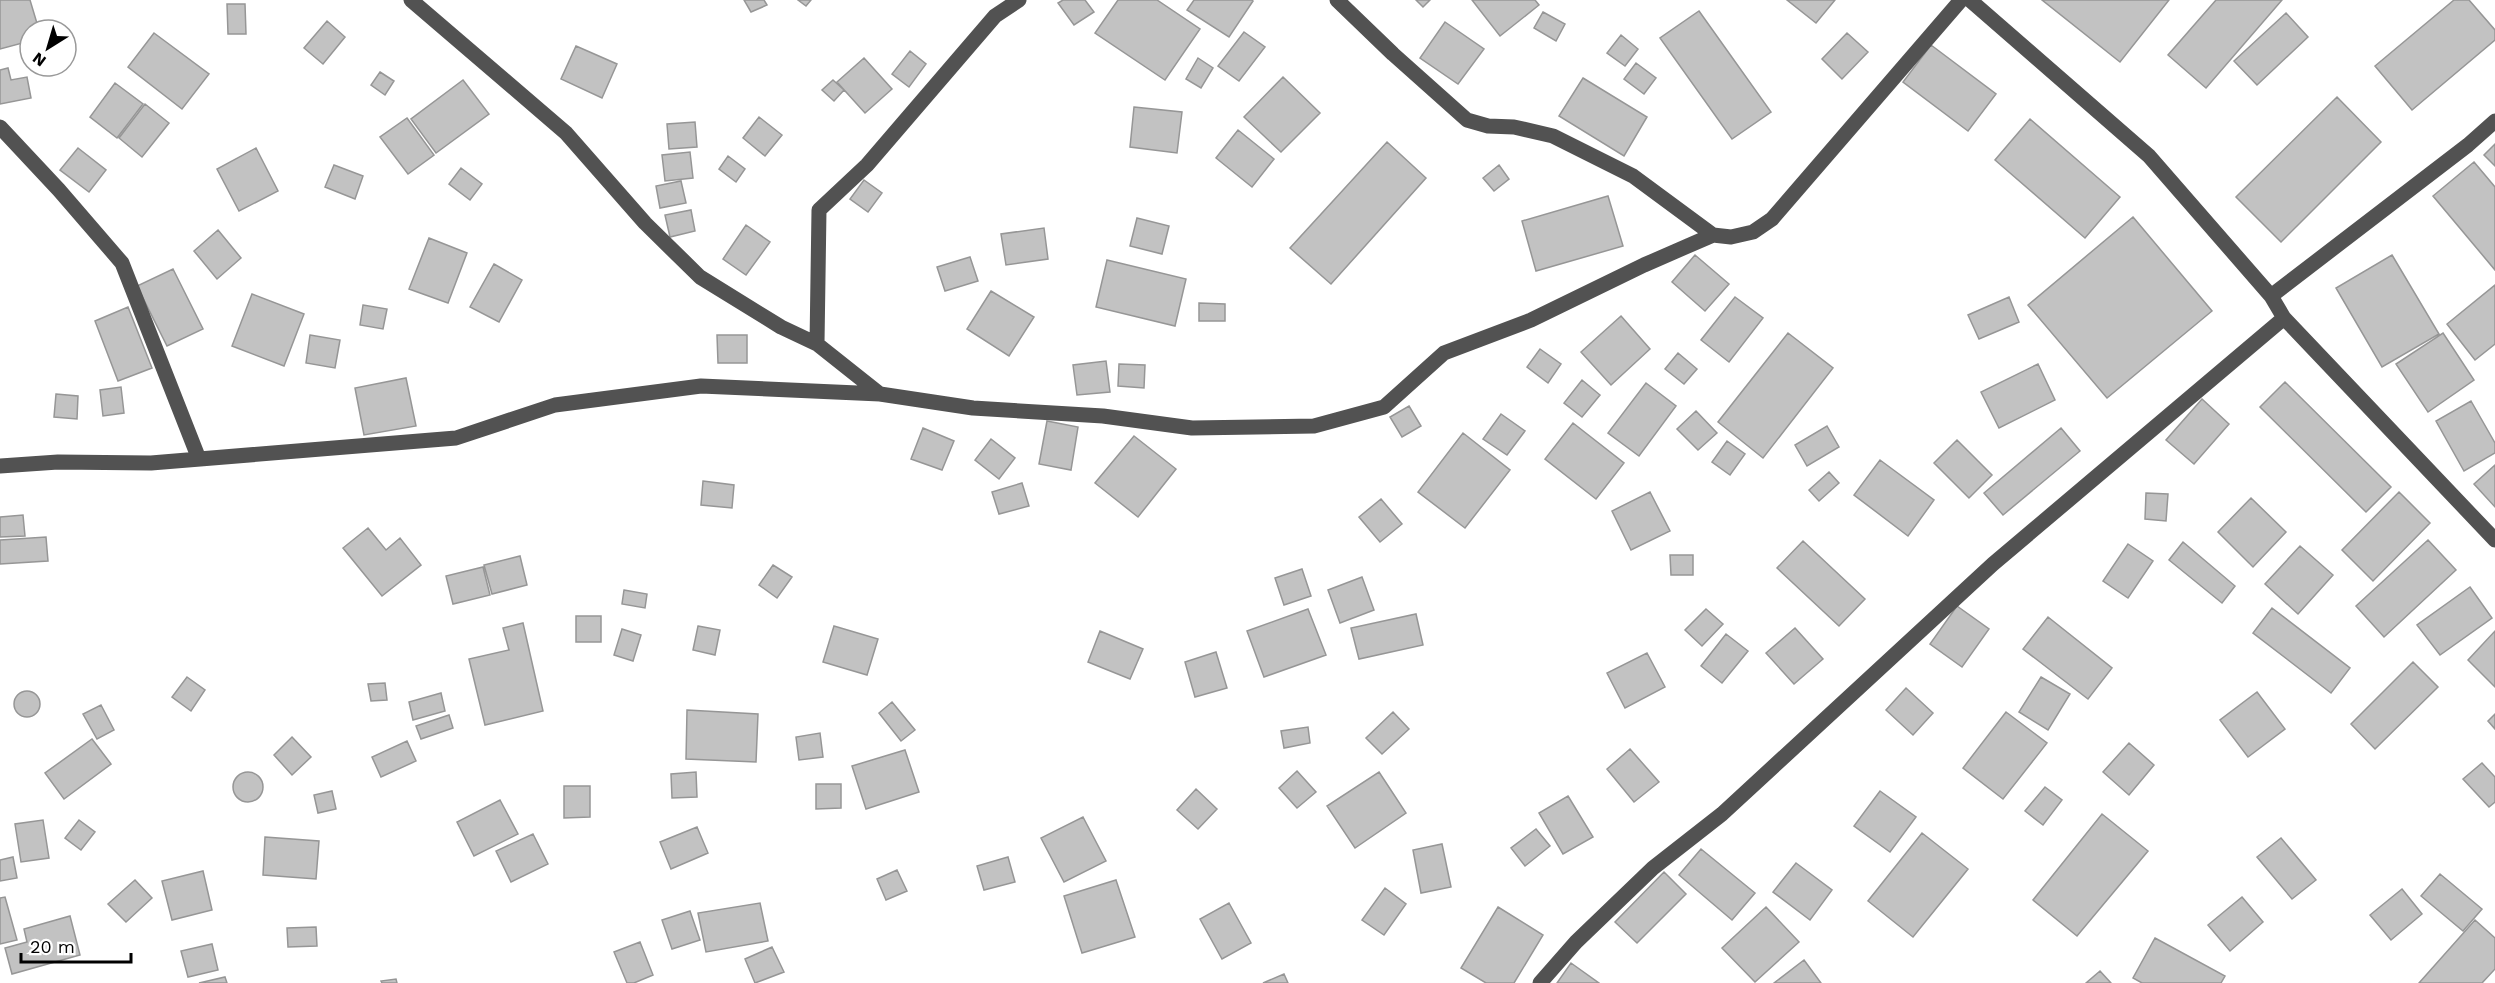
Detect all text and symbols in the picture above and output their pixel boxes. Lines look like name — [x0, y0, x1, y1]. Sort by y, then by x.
north arrow — [18, 18, 78, 78]
text: N — [29, 48, 50, 71]
scale bar — [21, 926, 130, 964]
text: 20 m — [30, 936, 75, 957]

